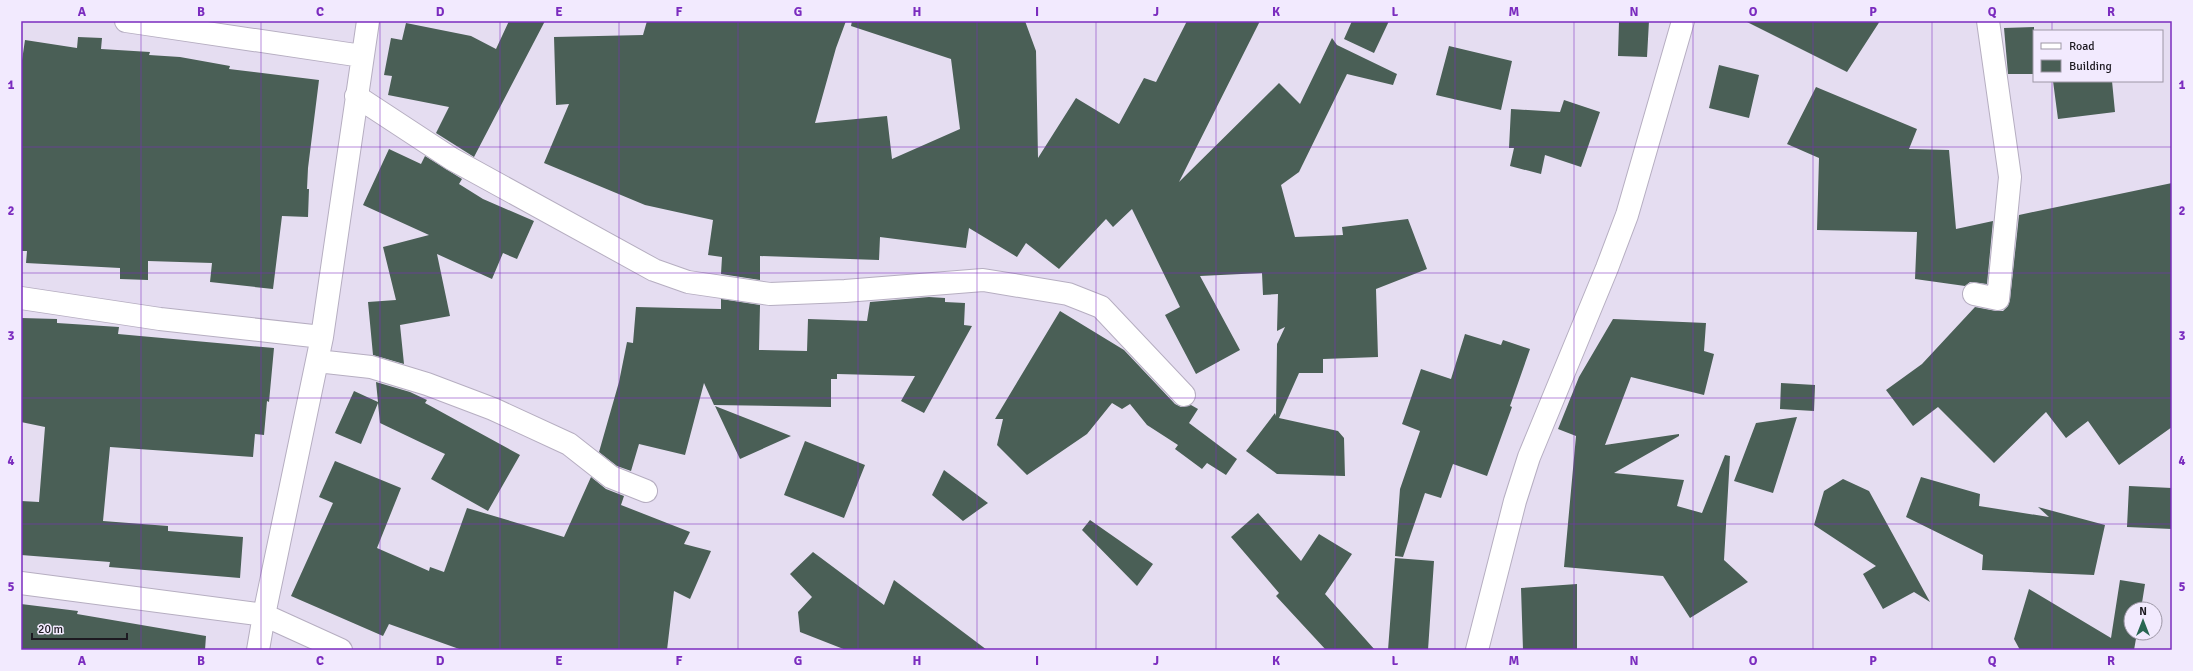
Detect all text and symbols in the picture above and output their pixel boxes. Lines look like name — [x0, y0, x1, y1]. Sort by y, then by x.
text: A — [78, 4, 87, 20]
text: B — [197, 4, 205, 20]
text: C — [316, 4, 324, 20]
text: D — [436, 4, 445, 20]
text: E — [555, 4, 563, 20]
text: F — [676, 4, 683, 20]
text: G — [794, 4, 802, 20]
text: H — [913, 4, 921, 20]
text: I — [1035, 4, 1039, 20]
text: J — [1153, 4, 1159, 20]
text: K — [1272, 4, 1280, 20]
text: L — [1392, 4, 1399, 20]
text: M — [1509, 4, 1520, 20]
text: N — [1629, 4, 1639, 20]
text: O — [1749, 4, 1758, 20]
text: P — [1869, 4, 1877, 20]
text: Q — [1988, 4, 1997, 20]
text: R — [2107, 4, 2115, 20]
legend — [2033, 30, 2163, 82]
text: Road — [2069, 39, 2095, 54]
text: Building — [2069, 59, 2112, 74]
text: 1 — [7, 77, 15, 93]
text: 1 — [2178, 77, 2186, 93]
text: 2 — [7, 203, 15, 219]
text: 2 — [2178, 203, 2186, 219]
text: 3 — [7, 328, 15, 344]
text: 3 — [2178, 328, 2186, 344]
text: 4 — [7, 453, 15, 469]
text: 4 — [2178, 453, 2186, 469]
text: 5 — [7, 579, 15, 595]
text: 5 — [2178, 579, 2186, 595]
north arrow — [2123, 601, 2163, 641]
text: N — [2139, 605, 2147, 618]
scale bar — [32, 615, 127, 641]
text: 20 m — [38, 622, 63, 637]
text: A — [78, 653, 87, 669]
text: B — [197, 653, 205, 669]
text: C — [316, 653, 324, 669]
text: D — [436, 653, 445, 669]
text: E — [555, 653, 563, 669]
text: F — [676, 653, 683, 669]
text: G — [794, 653, 802, 669]
text: H — [913, 653, 921, 669]
text: I — [1035, 653, 1039, 669]
text: J — [1153, 653, 1159, 669]
text: K — [1272, 653, 1280, 669]
text: L — [1392, 653, 1399, 669]
text: M — [1509, 653, 1520, 669]
text: N — [1629, 653, 1639, 669]
text: O — [1749, 653, 1758, 669]
text: P — [1869, 653, 1877, 669]
text: Q — [1988, 653, 1997, 669]
text: R — [2107, 653, 2115, 669]

